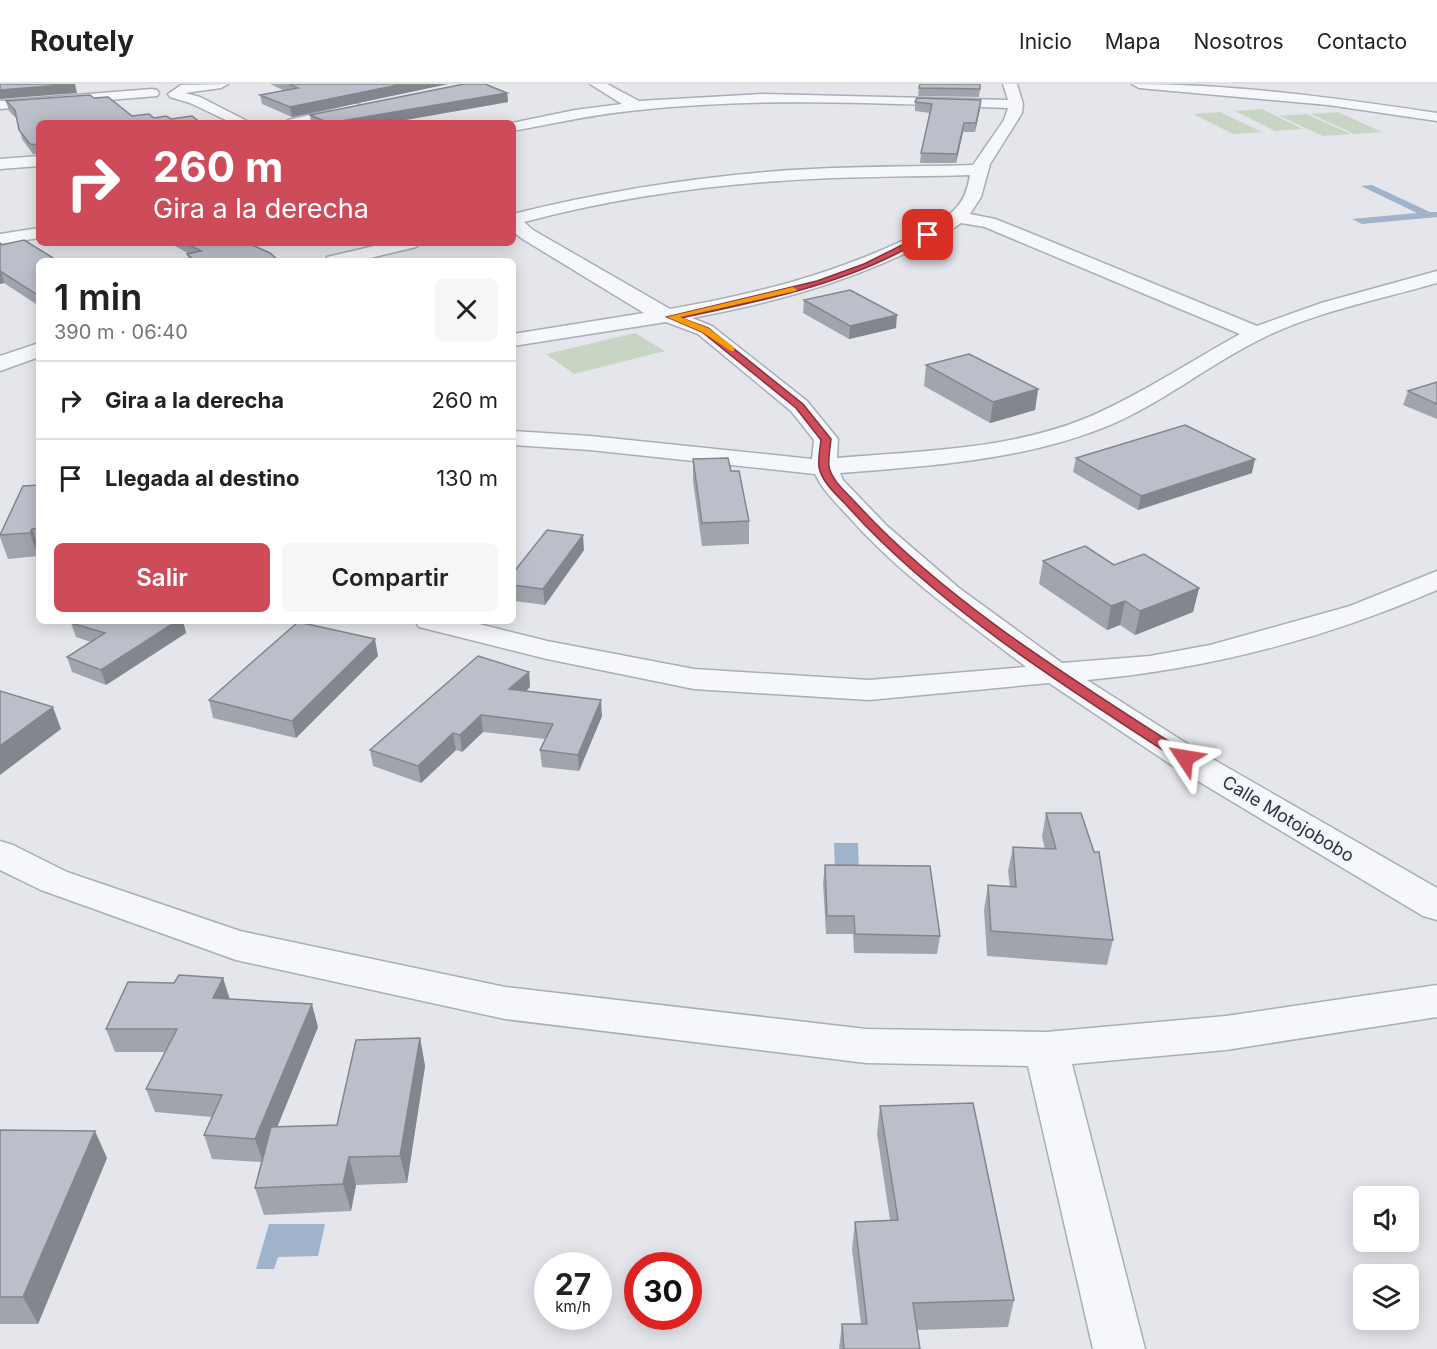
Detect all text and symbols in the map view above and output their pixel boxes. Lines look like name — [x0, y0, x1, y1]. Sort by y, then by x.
text: Routely — [30, 24, 134, 58]
text: Inicio — [1019, 29, 1072, 54]
text: Mapa — [1105, 29, 1160, 54]
text: Nosotros — [1193, 29, 1284, 54]
text: Contacto — [1317, 29, 1407, 54]
text: 260 m — [153, 141, 283, 192]
icon: right — [54, 144, 132, 222]
text: Gira a la derecha — [153, 192, 369, 225]
pin — [902, 209, 953, 260]
icon: arrive — [911, 218, 944, 251]
text: 1 min — [54, 275, 142, 319]
button: close — [435, 278, 498, 341]
text: 390 m · 06:40 — [54, 320, 188, 344]
icon: right — [54, 384, 87, 417]
text: Gira a la derecha — [105, 387, 284, 413]
text: 260 m — [432, 387, 498, 413]
icon: arrive — [54, 462, 87, 495]
text: Llegada al destino — [105, 465, 299, 491]
text: 130 m — [436, 465, 498, 491]
button: Salir — [54, 543, 270, 612]
button: Compartir — [282, 543, 498, 612]
position arrow — [1153, 726, 1217, 790]
street label: Calle Motojobobo — [1219, 771, 1358, 866]
map controls — [1353, 1186, 1419, 1330]
button: sound — [1353, 1186, 1419, 1252]
speed limit sign: 30 — [624, 1252, 702, 1330]
button: layers — [1353, 1264, 1419, 1330]
text: 27 — [555, 1266, 591, 1302]
text: km/h — [555, 1297, 591, 1316]

